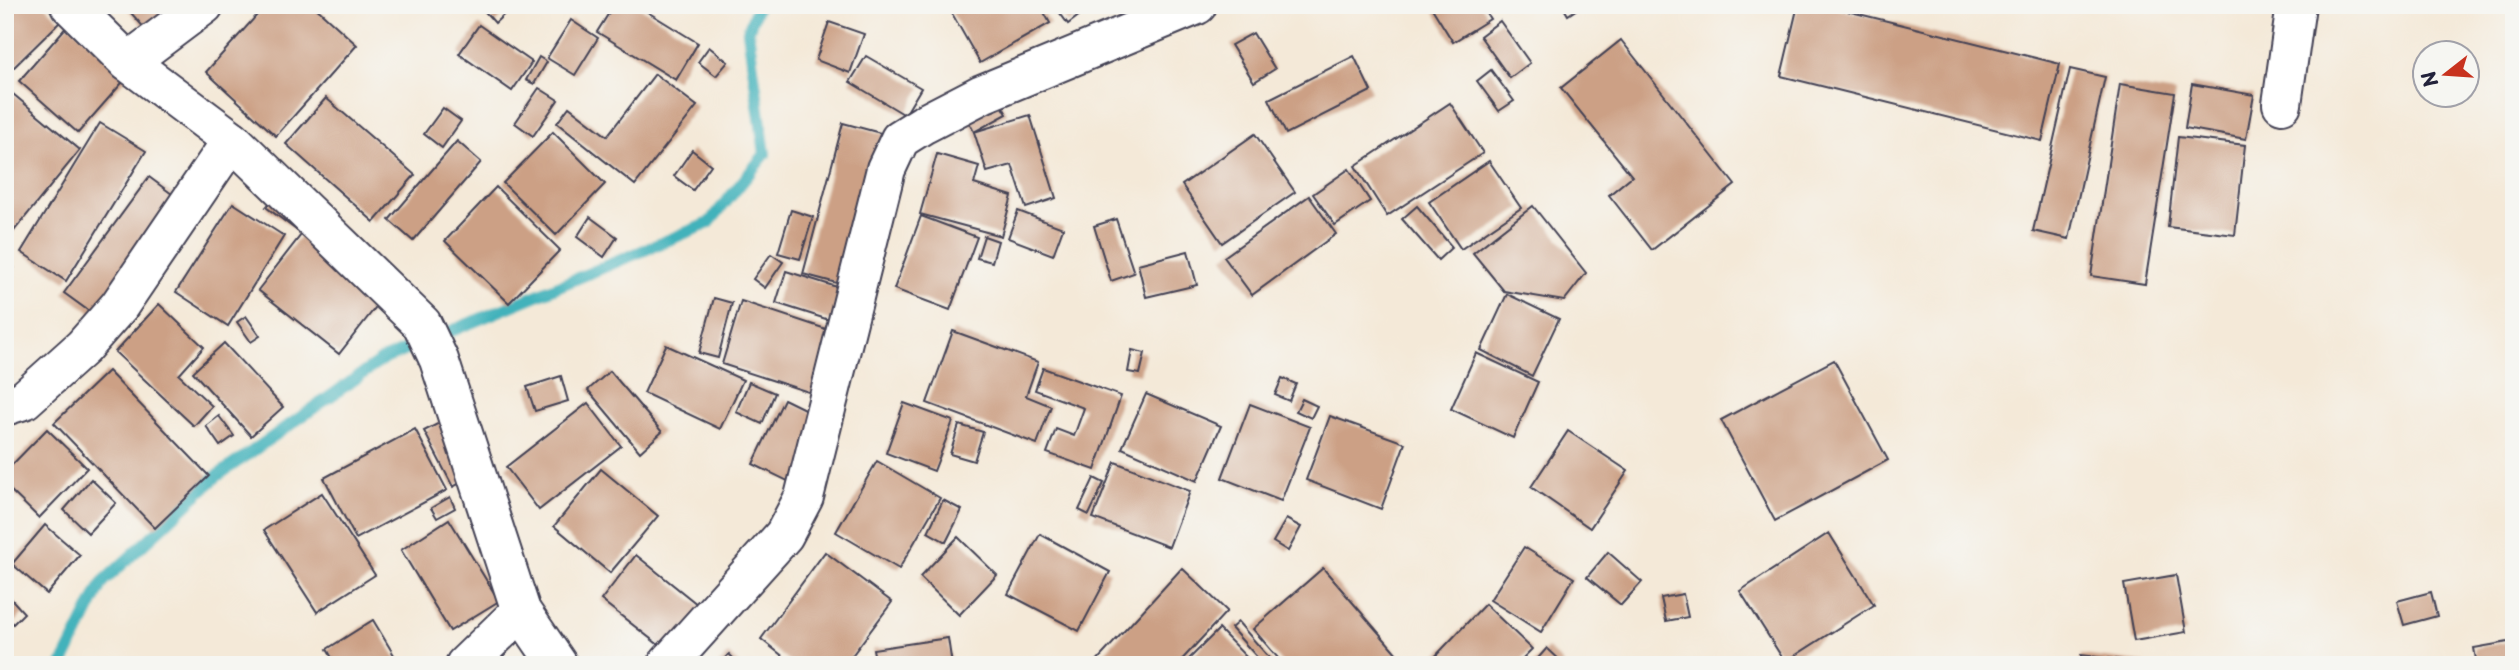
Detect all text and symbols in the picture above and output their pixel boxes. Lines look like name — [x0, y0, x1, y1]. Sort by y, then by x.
north arrow — [2410, 38, 2480, 108]
text: N — [2413, 68, 2444, 91]

